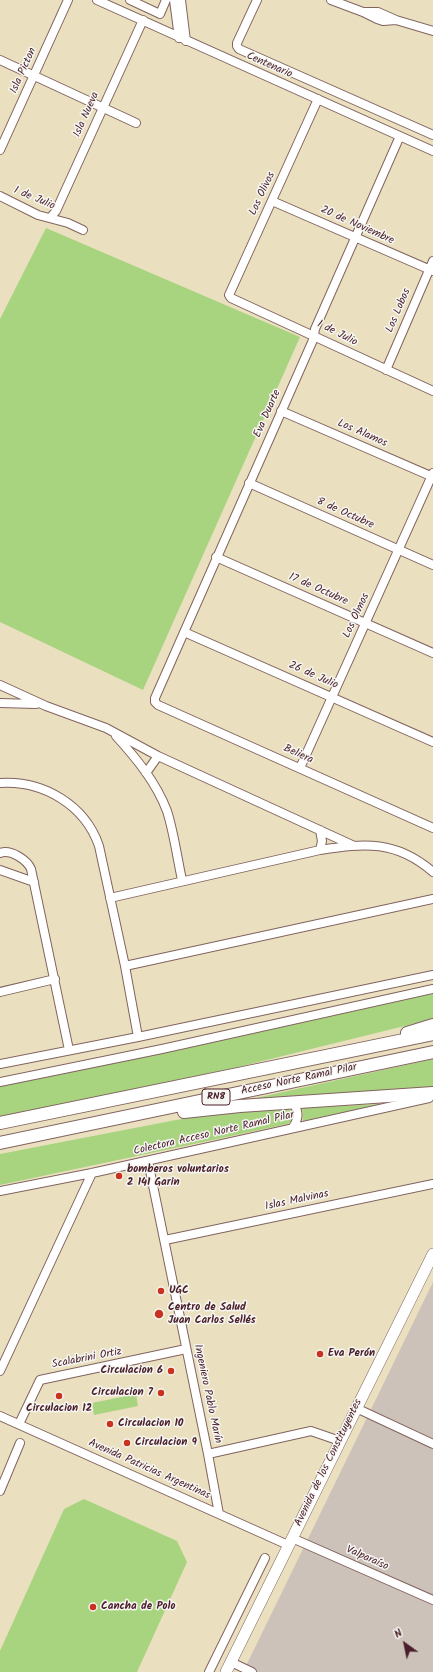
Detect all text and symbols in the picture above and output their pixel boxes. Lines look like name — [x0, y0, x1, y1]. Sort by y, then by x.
street label: Isla Picton — [8, 46, 40, 96]
street label: Centenario — [244, 50, 294, 82]
street label: Isla Nueva — [71, 90, 103, 140]
street label: Los Olivos — [247, 170, 279, 218]
street label: 1 de Julio — [11, 184, 57, 214]
street label: 20 de Noviembre — [318, 204, 396, 248]
street label: Los Lobos — [384, 287, 414, 335]
street label: 1 de Julio — [315, 318, 359, 350]
street label: Eva Duarte — [252, 388, 284, 440]
street label: Los Alamos — [335, 417, 389, 451]
street label: 8 de Octubre — [314, 495, 376, 533]
street label: 17 de Octubre — [286, 571, 350, 609]
street label: Los Olmos — [341, 591, 373, 641]
street label: 26 de Julio — [286, 659, 340, 693]
street label: Beliera — [281, 743, 315, 767]
street label: Acceso Norte Ramal Pilar — [240, 1061, 358, 1099]
road number: RN8 — [202, 1089, 230, 1105]
street label: Colectora Acceso Norte Ramal Pilar — [132, 1109, 296, 1159]
place label: bomberos voluntarios 2 141 Garin — [127, 1163, 229, 1189]
marker: bomberos voluntarios 2 141 Garin — [114, 1171, 124, 1181]
street label: Islas Malvinas — [264, 1188, 330, 1214]
place label: UGC — [169, 1284, 189, 1298]
marker: UGC — [156, 1286, 166, 1296]
place label: Centro de Salud Juan Carlos Sellés — [168, 1301, 256, 1327]
marker: Centro de Salud Juan Carlos Sellés — [153, 1308, 165, 1320]
street label: Ingeniero Pablo Marín — [190, 1343, 224, 1445]
street label: Scalabrini Ortiz — [51, 1346, 123, 1372]
place label: Eva Perón — [328, 1347, 375, 1361]
marker: Eva Perón — [315, 1349, 325, 1359]
place label: Circulacion 6 — [101, 1364, 163, 1378]
marker: Circulacion 6 — [166, 1366, 176, 1376]
place label: Circulacion 7 — [91, 1386, 153, 1400]
marker: Circulacion 7 — [156, 1388, 166, 1398]
marker: Circulacion 12 — [54, 1391, 64, 1401]
street label: Avenida de los Constituyentes — [292, 1397, 366, 1529]
place label: Circulacion 12 — [26, 1402, 92, 1416]
place label: Circulacion 10 — [118, 1417, 183, 1431]
marker: Circulacion 10 — [105, 1419, 115, 1429]
place label: Circulacion 9 — [135, 1436, 197, 1450]
street label: Avenida Patricias Argentinas — [86, 1437, 212, 1503]
marker: Circulacion 9 — [122, 1438, 132, 1448]
street label: Valparaíso — [344, 1544, 390, 1574]
place label: Cancha de Polo — [101, 1600, 175, 1614]
marker: Cancha de Polo — [88, 1602, 98, 1612]
north arrow — [385, 1624, 425, 1664]
text: N — [391, 1624, 406, 1643]

